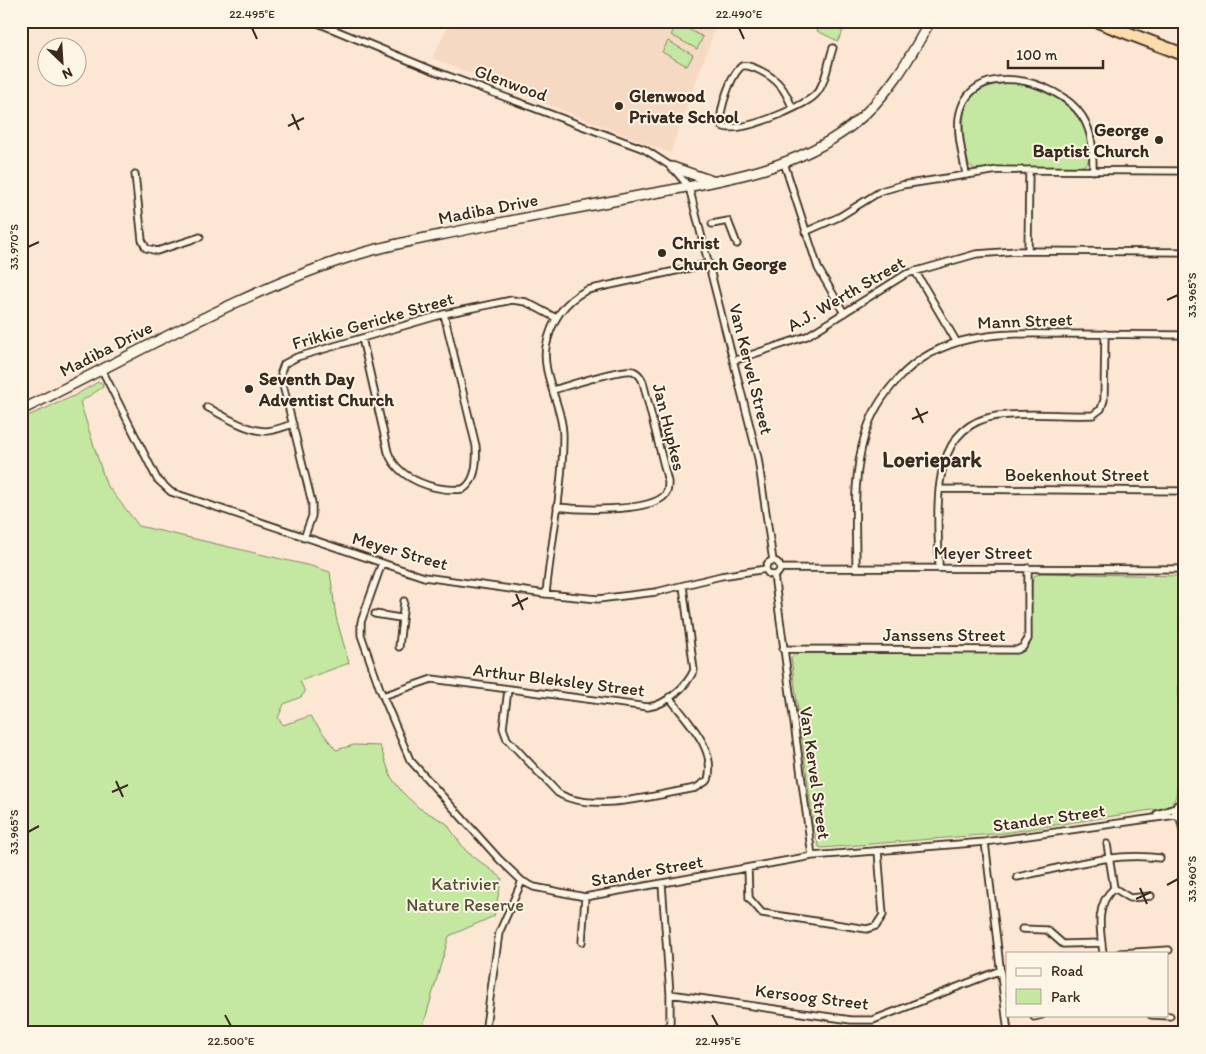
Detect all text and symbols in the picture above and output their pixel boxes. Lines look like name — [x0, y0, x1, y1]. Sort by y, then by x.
text: 22.495°E — [229, 7, 275, 21]
text: 22.490°E — [716, 7, 763, 21]
north arrow — [38, 38, 88, 88]
scale bar — [1008, 38, 1104, 70]
text: 100 m — [1016, 46, 1058, 64]
street label: Glenwood — [471, 60, 551, 106]
text: N — [59, 64, 75, 83]
place label: Glenwood Private School — [629, 85, 740, 128]
marker: Glenwood Private School — [613, 100, 625, 112]
place label: George Baptist Church — [1033, 119, 1150, 162]
marker: George Baptist Church — [1153, 134, 1165, 146]
street label: Madiba Drive — [436, 189, 540, 229]
text: 33.970°S — [7, 224, 21, 270]
place label: Christ Church George — [672, 232, 787, 275]
marker: Christ Church George — [656, 247, 668, 259]
street label: A.J. Werth Street — [783, 251, 909, 337]
text: 33.965°S — [1185, 272, 1199, 318]
street label: Frikkie Gericke Street — [290, 287, 457, 355]
street label: Van Kervel Street — [724, 301, 778, 437]
street label: Mann Street — [977, 308, 1073, 334]
street label: Madiba Drive — [56, 316, 156, 382]
place label: Seventh Day Adventist Church — [258, 368, 394, 411]
street label: Jan Hupkes — [648, 381, 690, 473]
marker: Seventh Day Adventist Church — [243, 383, 255, 395]
district label: Loeriepark — [882, 446, 982, 473]
street label: Boekenhout Street — [1005, 464, 1149, 486]
street label: Meyer Street — [350, 527, 451, 575]
street label: Meyer Street — [934, 542, 1033, 564]
street label: Janssens Street — [883, 624, 1006, 646]
street label: Arthur Bleksley Street — [472, 659, 646, 701]
street label: Van Kervel Street — [795, 705, 835, 841]
street label: Stander Street — [991, 799, 1107, 837]
text: 33.965°S — [7, 809, 21, 855]
street label: Stander Street — [589, 850, 705, 892]
text: 33.960°S — [1185, 856, 1199, 902]
park label: Katrivier Nature Reserve — [406, 873, 524, 916]
legend — [1006, 952, 1168, 1016]
text: Road — [1051, 962, 1084, 980]
street label: Kersoog Street — [754, 979, 870, 1015]
text: Park — [1051, 988, 1081, 1006]
text: 22.500°E — [208, 1034, 255, 1048]
text: 22.495°E — [695, 1034, 741, 1048]

